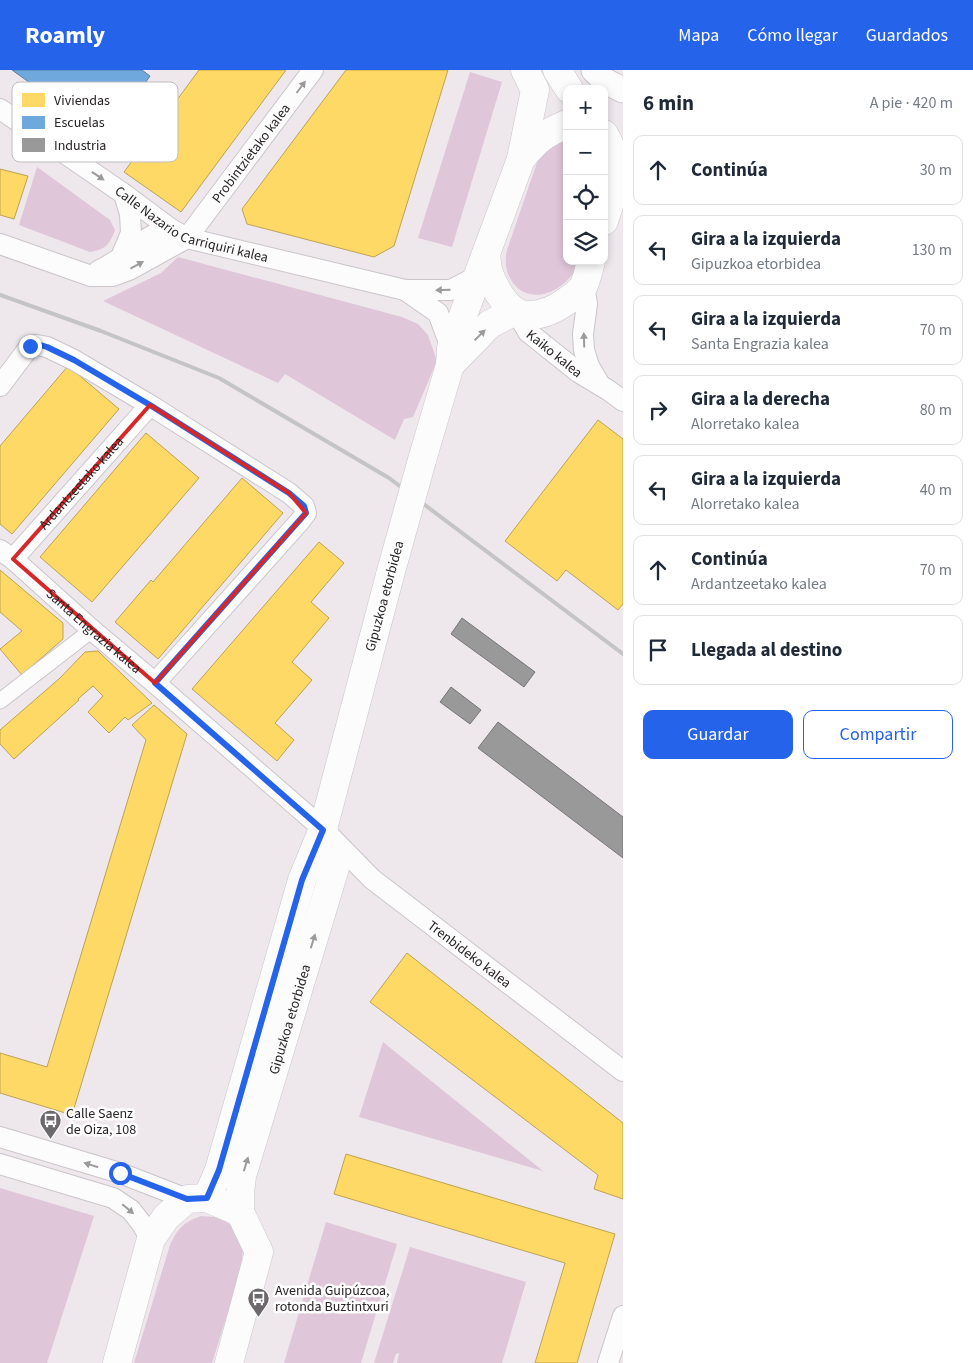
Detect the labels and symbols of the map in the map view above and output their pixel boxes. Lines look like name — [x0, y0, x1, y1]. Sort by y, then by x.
one-way arrow — [295, 81, 306, 94]
legend — [12, 82, 178, 162]
text: Viviendas — [54, 91, 110, 111]
street label: Probintzietako kalea — [208, 100, 296, 208]
text: Escuelas — [54, 113, 105, 133]
text: Industria — [54, 136, 106, 156]
one-way arrow — [91, 171, 105, 181]
street label: Calle Nazario Carriquiri kalea — [110, 182, 270, 268]
one-way arrow — [130, 261, 144, 269]
one-way arrow — [435, 286, 451, 294]
street label: Kaiko kalea — [522, 325, 586, 383]
one-way arrow — [474, 329, 486, 341]
one-way arrow — [579, 331, 587, 347]
route end — [19, 335, 42, 358]
street label: Ardantzeetako kalea — [35, 432, 129, 535]
street label: Gipuzkoa etorbidea — [361, 539, 409, 654]
street label: Santa Engrazia kalea — [41, 584, 146, 679]
street label: Trenbideko kalea — [423, 916, 515, 993]
one-way arrow — [310, 933, 318, 948]
street label: Gipuzkoa etorbidea — [264, 962, 316, 1077]
place label: Calle Saenz de Oiza, 108 — [66, 1104, 136, 1140]
bus stop icon: Calle Saenz de Oiza, 108 — [38, 1109, 62, 1140]
one-way arrow — [242, 1156, 250, 1171]
one-way arrow — [84, 1160, 99, 1168]
route start — [109, 1162, 132, 1185]
one-way arrow — [121, 1203, 133, 1215]
place label: Avenida Guipúzcoa, rotonda Buztintxuri — [275, 1281, 390, 1317]
bus stop icon: Avenida Guipúzcoa, rotonda Buztintxuri — [247, 1286, 271, 1317]

